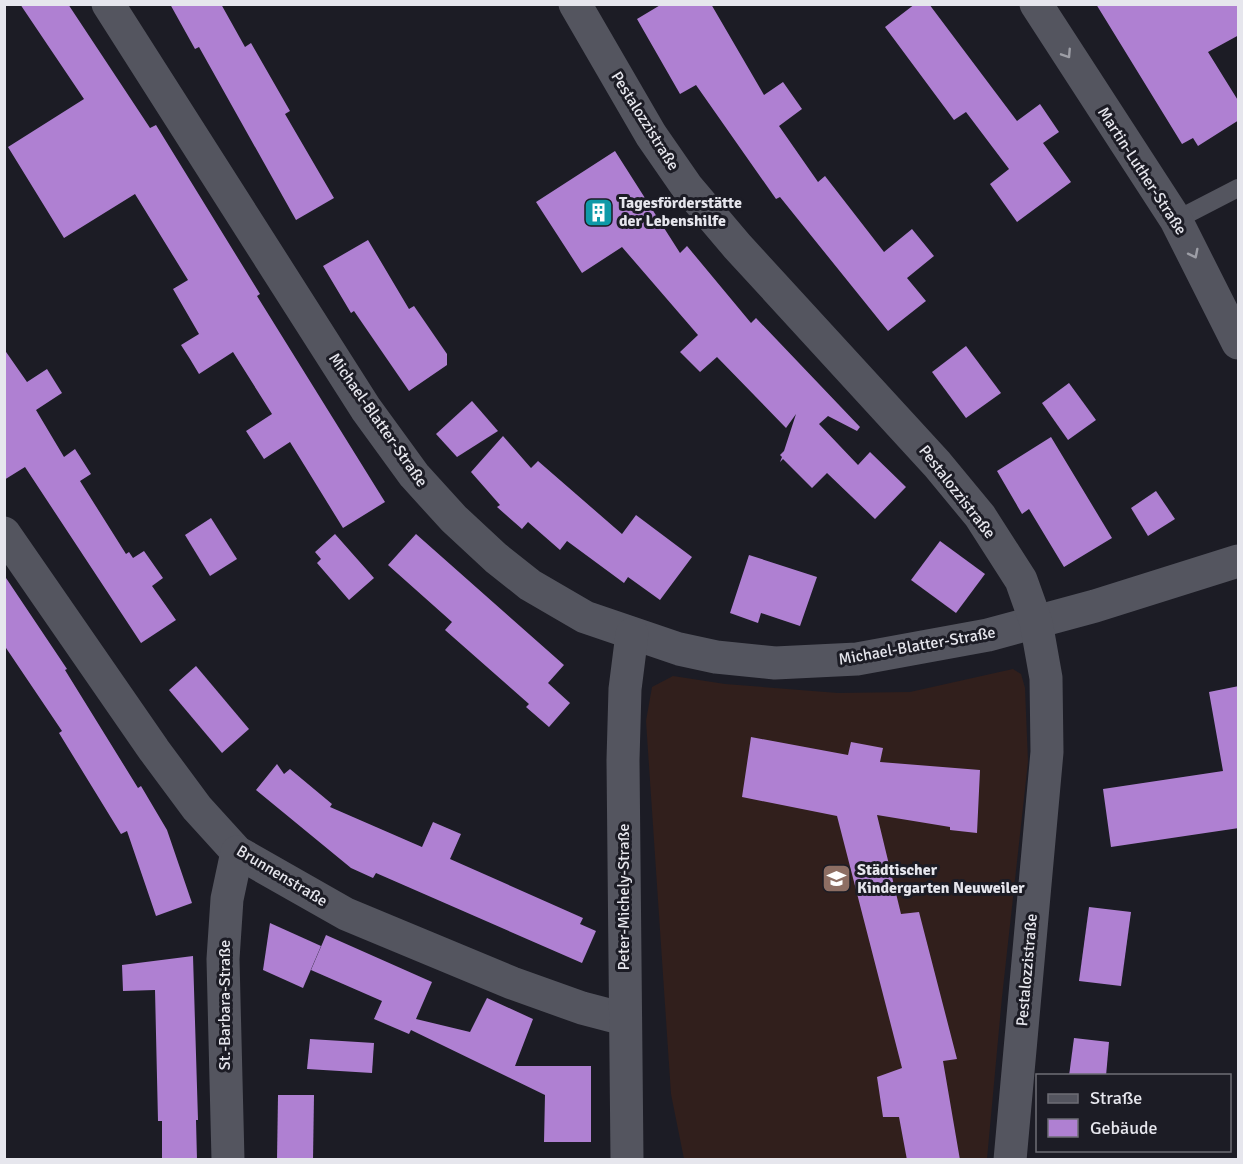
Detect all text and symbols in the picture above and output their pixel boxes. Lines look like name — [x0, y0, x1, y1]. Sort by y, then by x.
one-way arrow — [1060, 48, 1072, 58]
street label: Pestalozzistraße — [607, 68, 683, 174]
street label: Martin-Luther-Straße — [1093, 103, 1191, 239]
place label: Tagesförderstätte der Lebenshilfe — [619, 193, 742, 231]
building icon: Tagesförderstätte der Lebenshilfe — [582, 196, 614, 228]
one-way arrow — [1186, 248, 1198, 259]
street label: Michael-Blatter-Straße — [324, 349, 432, 491]
street label: Pestalozzistraße — [914, 441, 1000, 543]
street label: Michael-Blatter-Straße — [837, 622, 997, 670]
street label: Peter-Michely-Straße — [614, 823, 634, 971]
street label: Brunnenstraße — [233, 841, 331, 911]
place label: Städtischer Kindergarten Neuweiler — [857, 860, 1025, 898]
school or university icon: Städtischer Kindergarten Neuweiler — [820, 863, 852, 895]
street label: Pestalozzistraße — [1012, 913, 1042, 1027]
street label: St.-Barbara-Straße — [215, 940, 235, 1070]
legend — [1036, 1074, 1231, 1152]
text: Straße — [1090, 1087, 1142, 1109]
text: Gebäude — [1090, 1117, 1158, 1139]

